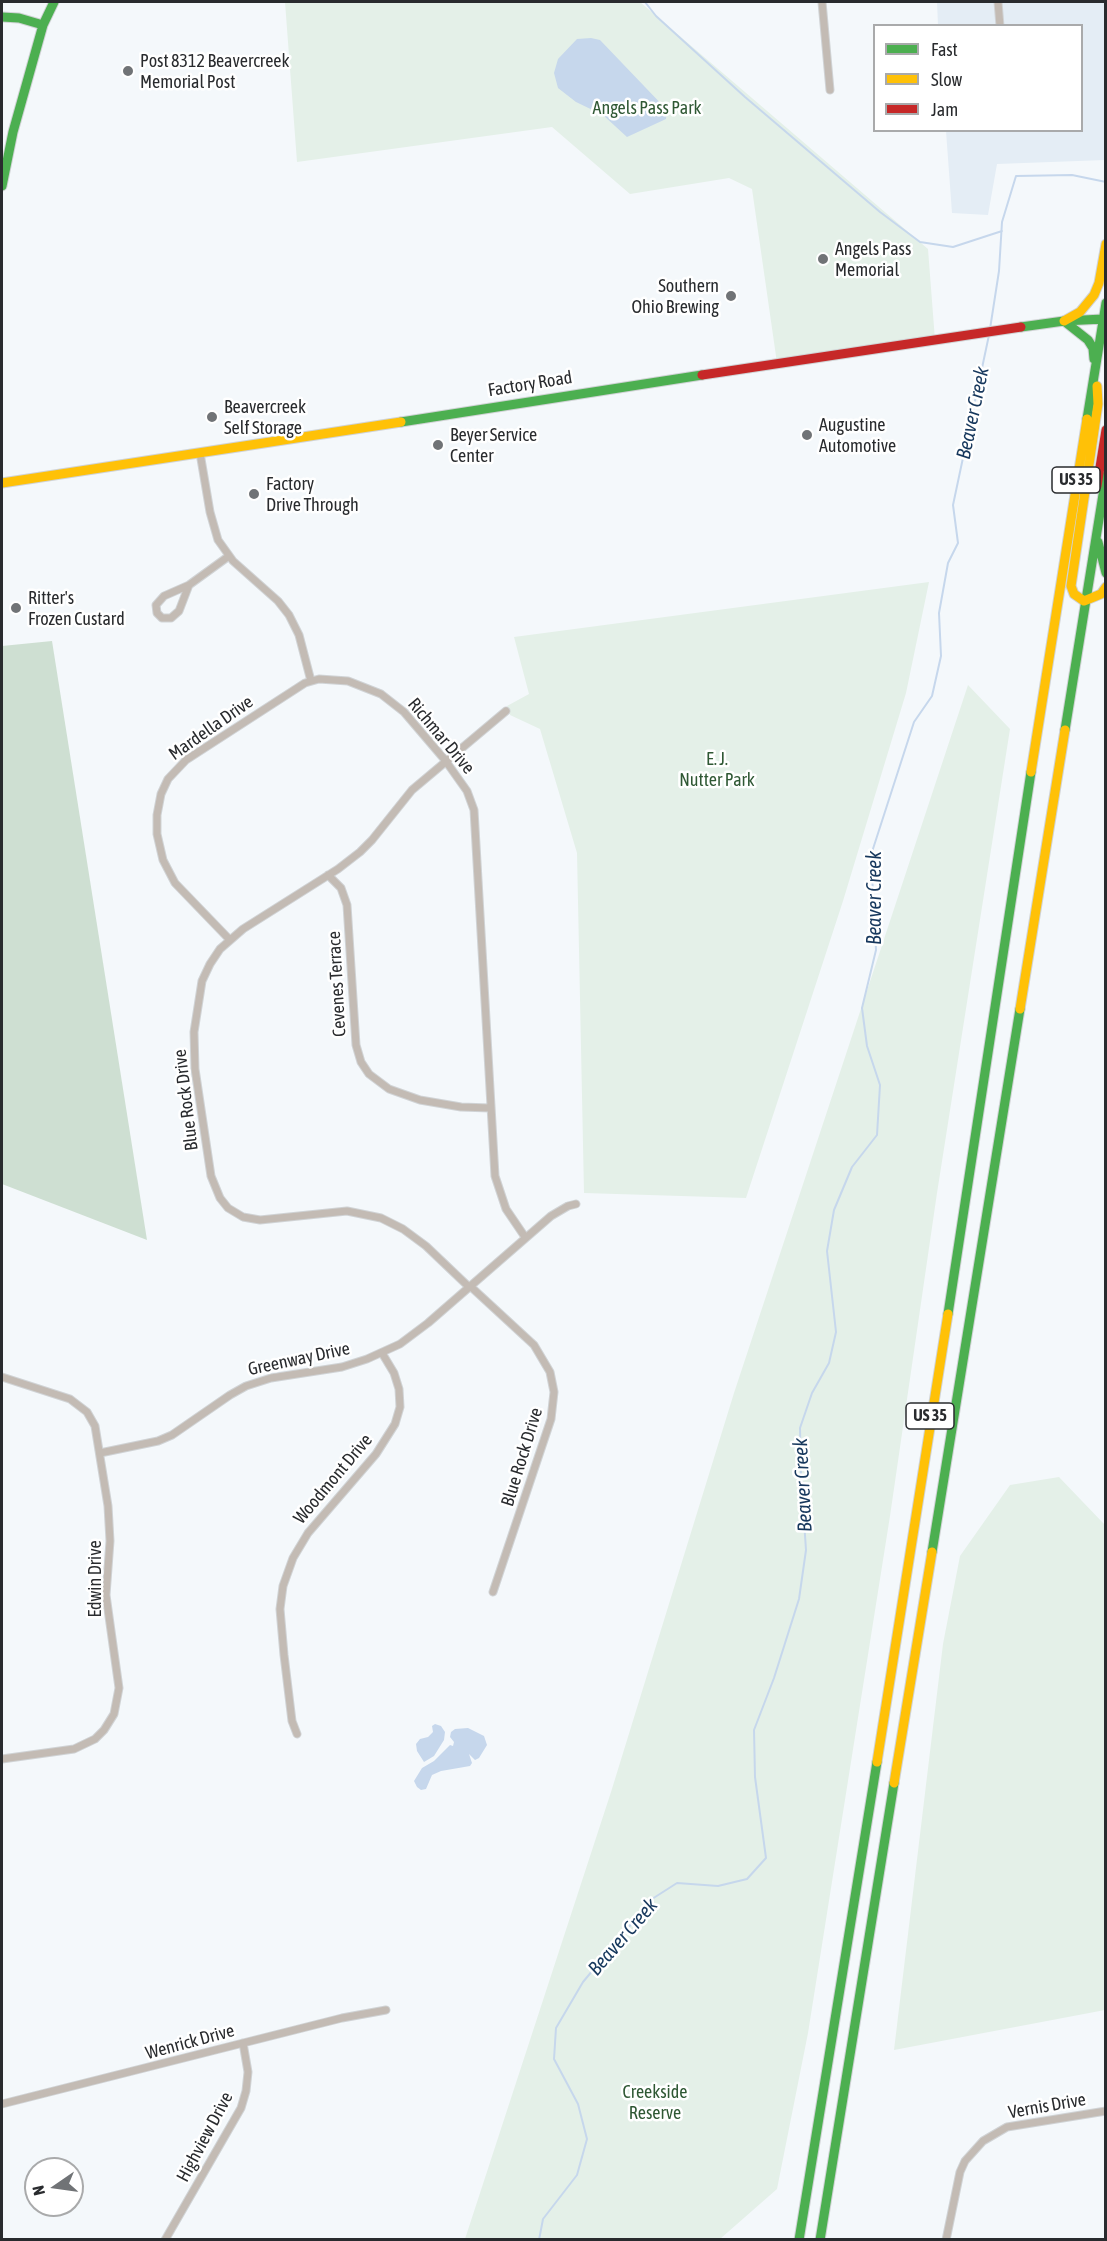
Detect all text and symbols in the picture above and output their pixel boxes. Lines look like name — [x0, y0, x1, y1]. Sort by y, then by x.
legend — [873, 24, 1083, 132]
text: Fast — [931, 39, 958, 60]
place label: Post 8312 Beavercreek Memorial Post — [140, 50, 289, 92]
marker: Post 8312 Beavercreek Memorial Post — [121, 64, 135, 78]
text: Slow — [931, 69, 962, 90]
park label: Angels Pass Park — [593, 97, 701, 119]
text: Jam — [931, 99, 958, 120]
place label: Angels Pass Memorial — [835, 238, 911, 280]
marker: Angels Pass Memorial — [816, 252, 830, 266]
place label: Southern Ohio Brewing — [632, 275, 719, 318]
marker: Southern Ohio Brewing — [724, 289, 738, 303]
water label: Beaver Creek — [951, 364, 995, 462]
street label: Factory Road — [486, 367, 574, 401]
place label: Beavercreek Self Storage — [224, 396, 306, 438]
marker: Beavercreek Self Storage — [205, 410, 219, 424]
place label: Augustine Automotive — [819, 414, 896, 456]
place label: Beyer Service Center — [450, 424, 537, 466]
marker: Augustine Automotive — [800, 428, 814, 442]
marker: Beyer Service Center — [431, 438, 445, 452]
road number: US 35 — [1052, 467, 1100, 493]
place label: Factory Drive Through — [266, 473, 359, 516]
marker: Factory Drive Through — [247, 487, 261, 501]
place label: Ritter's Frozen Custard — [28, 587, 125, 630]
marker: Ritter's Frozen Custard — [9, 601, 23, 615]
street label: Mardella Drive — [165, 691, 257, 765]
street label: Richmar Drive — [403, 694, 479, 778]
park label: E. J. Nutter Park — [679, 748, 755, 790]
water label: Beaver Creek — [863, 851, 887, 945]
street label: Cevenes Terrace — [323, 931, 351, 1037]
street label: Blue Rock Drive — [169, 1048, 203, 1152]
street label: Greenway Drive — [246, 1338, 352, 1380]
road number: US 35 — [906, 1403, 954, 1429]
street label: Blue Rock Drive — [497, 1405, 547, 1509]
street label: Woodmont Drive — [289, 1430, 377, 1528]
water label: Beaver Creek — [789, 1437, 817, 1533]
street label: Edwin Drive — [84, 1540, 106, 1618]
water label: Beaver Creek — [583, 1894, 663, 1980]
street label: Wenrick Drive — [143, 2020, 237, 2064]
park label: Creekside Reserve — [623, 2081, 687, 2124]
street label: Highview Drive — [172, 2088, 238, 2186]
street label: Vernis Drive — [1007, 2089, 1087, 2123]
north arrow — [24, 2157, 84, 2217]
text: N — [29, 2184, 48, 2197]

